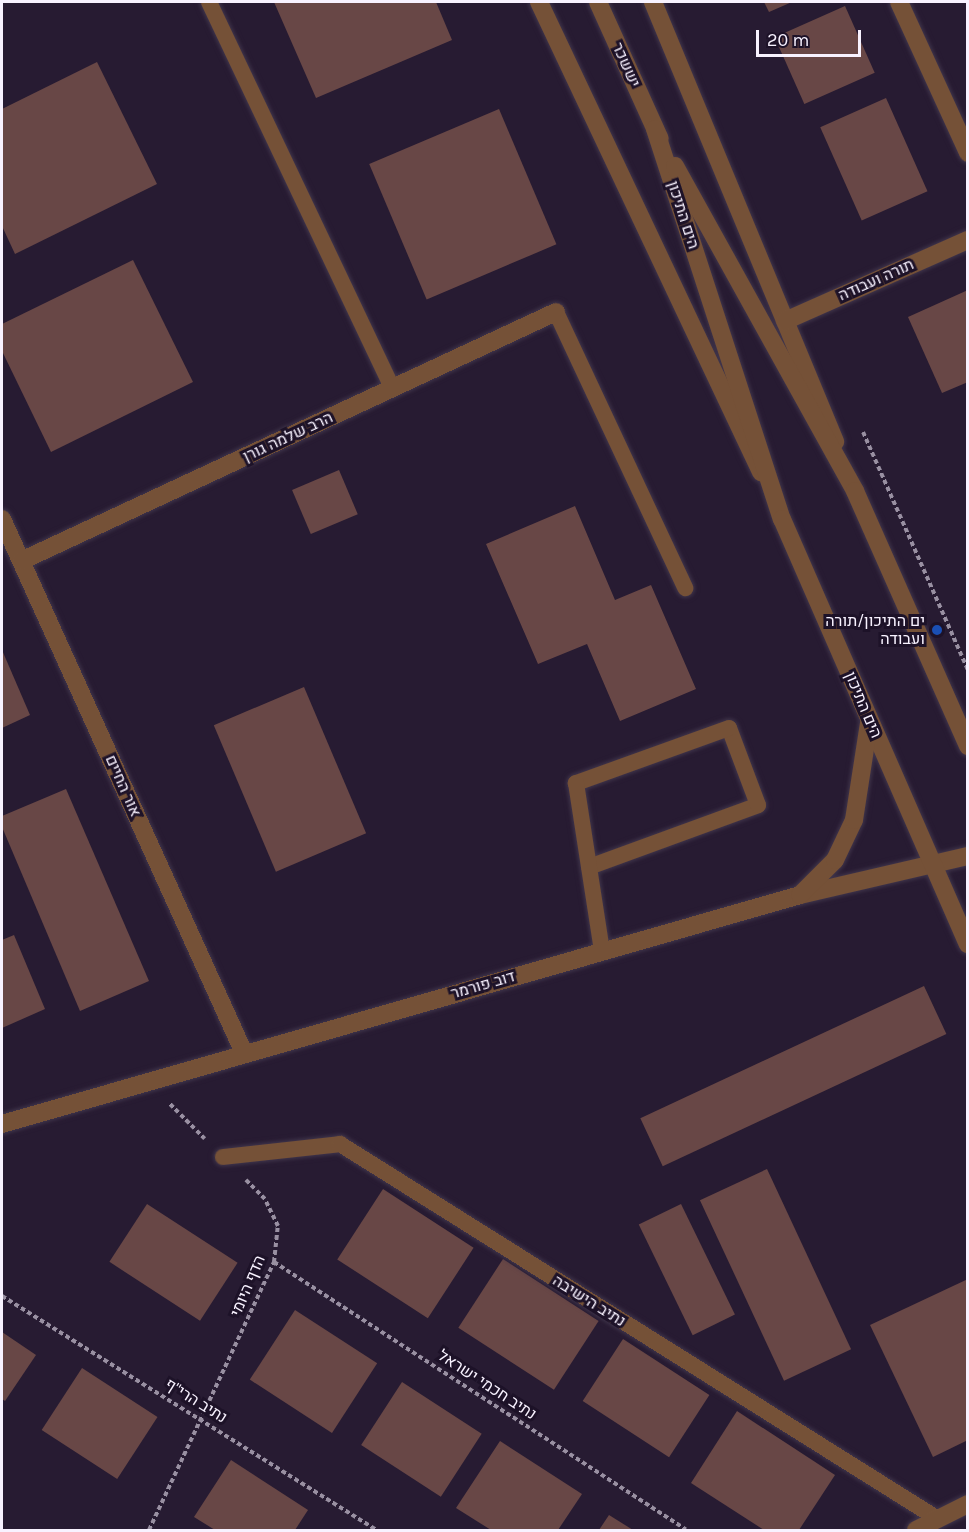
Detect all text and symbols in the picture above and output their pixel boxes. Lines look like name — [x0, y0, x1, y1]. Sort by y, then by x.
scale bar — [759, 18, 864, 56]
text: 20 m — [767, 29, 809, 51]
street label: יששכר — [608, 40, 644, 90]
street label: הים התיכון — [663, 179, 703, 251]
street label: תורה ועבודה — [835, 255, 917, 305]
street label: הרב שלמה גורן — [240, 408, 336, 466]
place label: ים התיכון/תורה ועבודה — [825, 611, 925, 649]
marker: ים התיכון/תורה ועבודה — [930, 623, 944, 637]
street label: הים התיכון — [840, 669, 886, 741]
street label: אור החיים — [101, 752, 145, 820]
street label: דוב פורמר — [449, 967, 517, 1003]
street label: הדף היומי — [226, 1252, 270, 1320]
street label: נתיב הישיבה — [549, 1271, 629, 1331]
street label: נתיב חכמי ישראל — [434, 1346, 540, 1424]
street label: נתיב הרי"ף — [162, 1374, 230, 1428]

